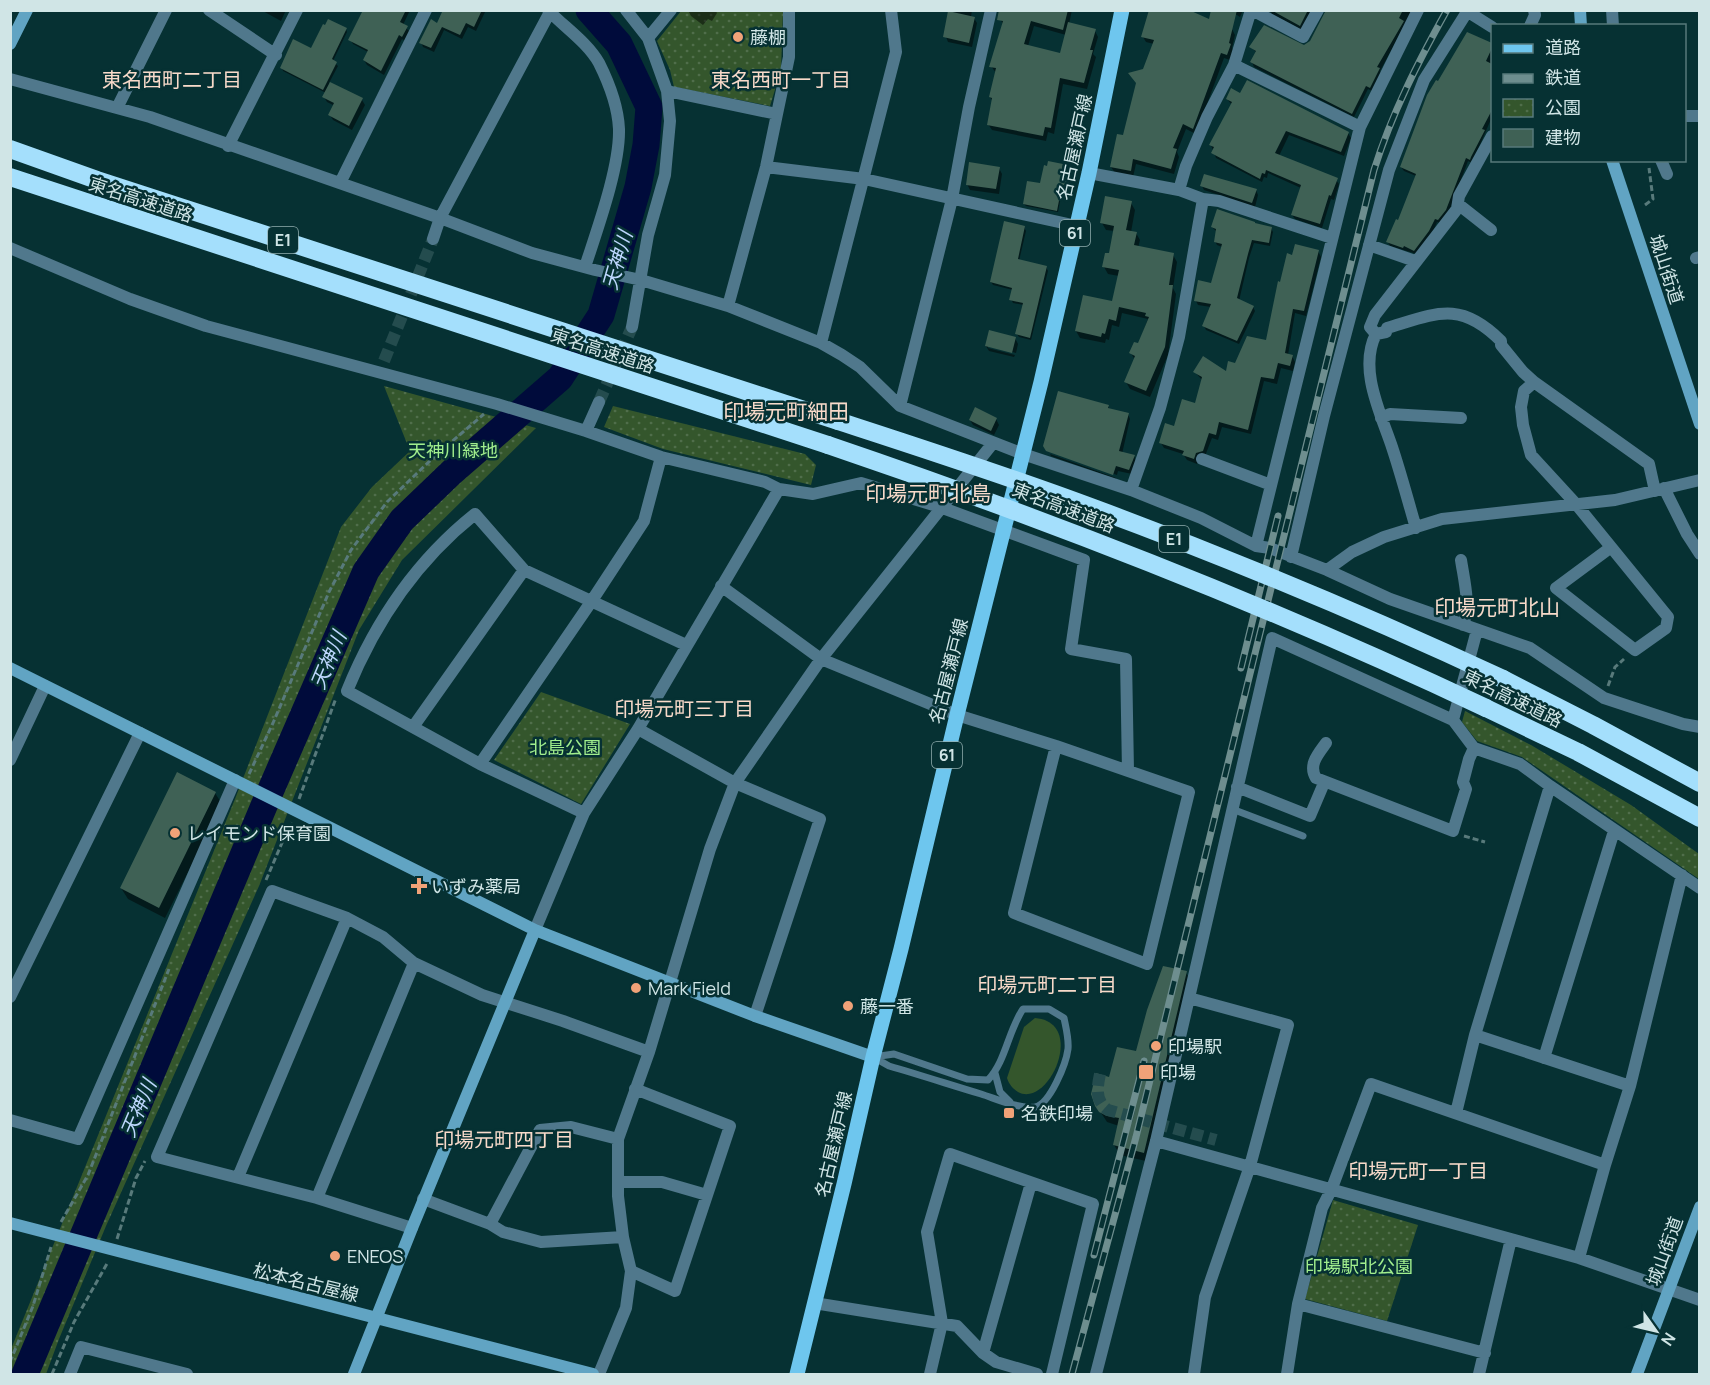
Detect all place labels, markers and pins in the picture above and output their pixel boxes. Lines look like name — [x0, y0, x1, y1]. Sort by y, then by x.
place label: 藤棚 — [750, 25, 786, 49]
marker: 藤棚 — [731, 30, 745, 44]
place label: レイモンド保育園 — [187, 821, 331, 845]
marker: レイモンド保育園 — [168, 826, 182, 840]
place label: いずみ薬局 — [431, 874, 521, 898]
marker: いずみ薬局 — [412, 879, 426, 893]
place label: Mark Field — [648, 976, 731, 1000]
marker: Mark Field — [629, 981, 643, 995]
place label: 藤一番 — [860, 994, 914, 1018]
marker: 藤一番 — [841, 999, 855, 1013]
place label: 印場駅 — [1168, 1034, 1222, 1058]
marker: 印場駅 — [1149, 1039, 1163, 1053]
place label: 印場 — [1160, 1060, 1196, 1084]
marker: 印場 — [1137, 1063, 1155, 1081]
place label: 名鉄印場 — [1021, 1101, 1093, 1125]
marker: 名鉄印場 — [1002, 1106, 1016, 1120]
place label: ENEOS — [347, 1244, 403, 1268]
marker: ENEOS — [328, 1249, 342, 1263]

